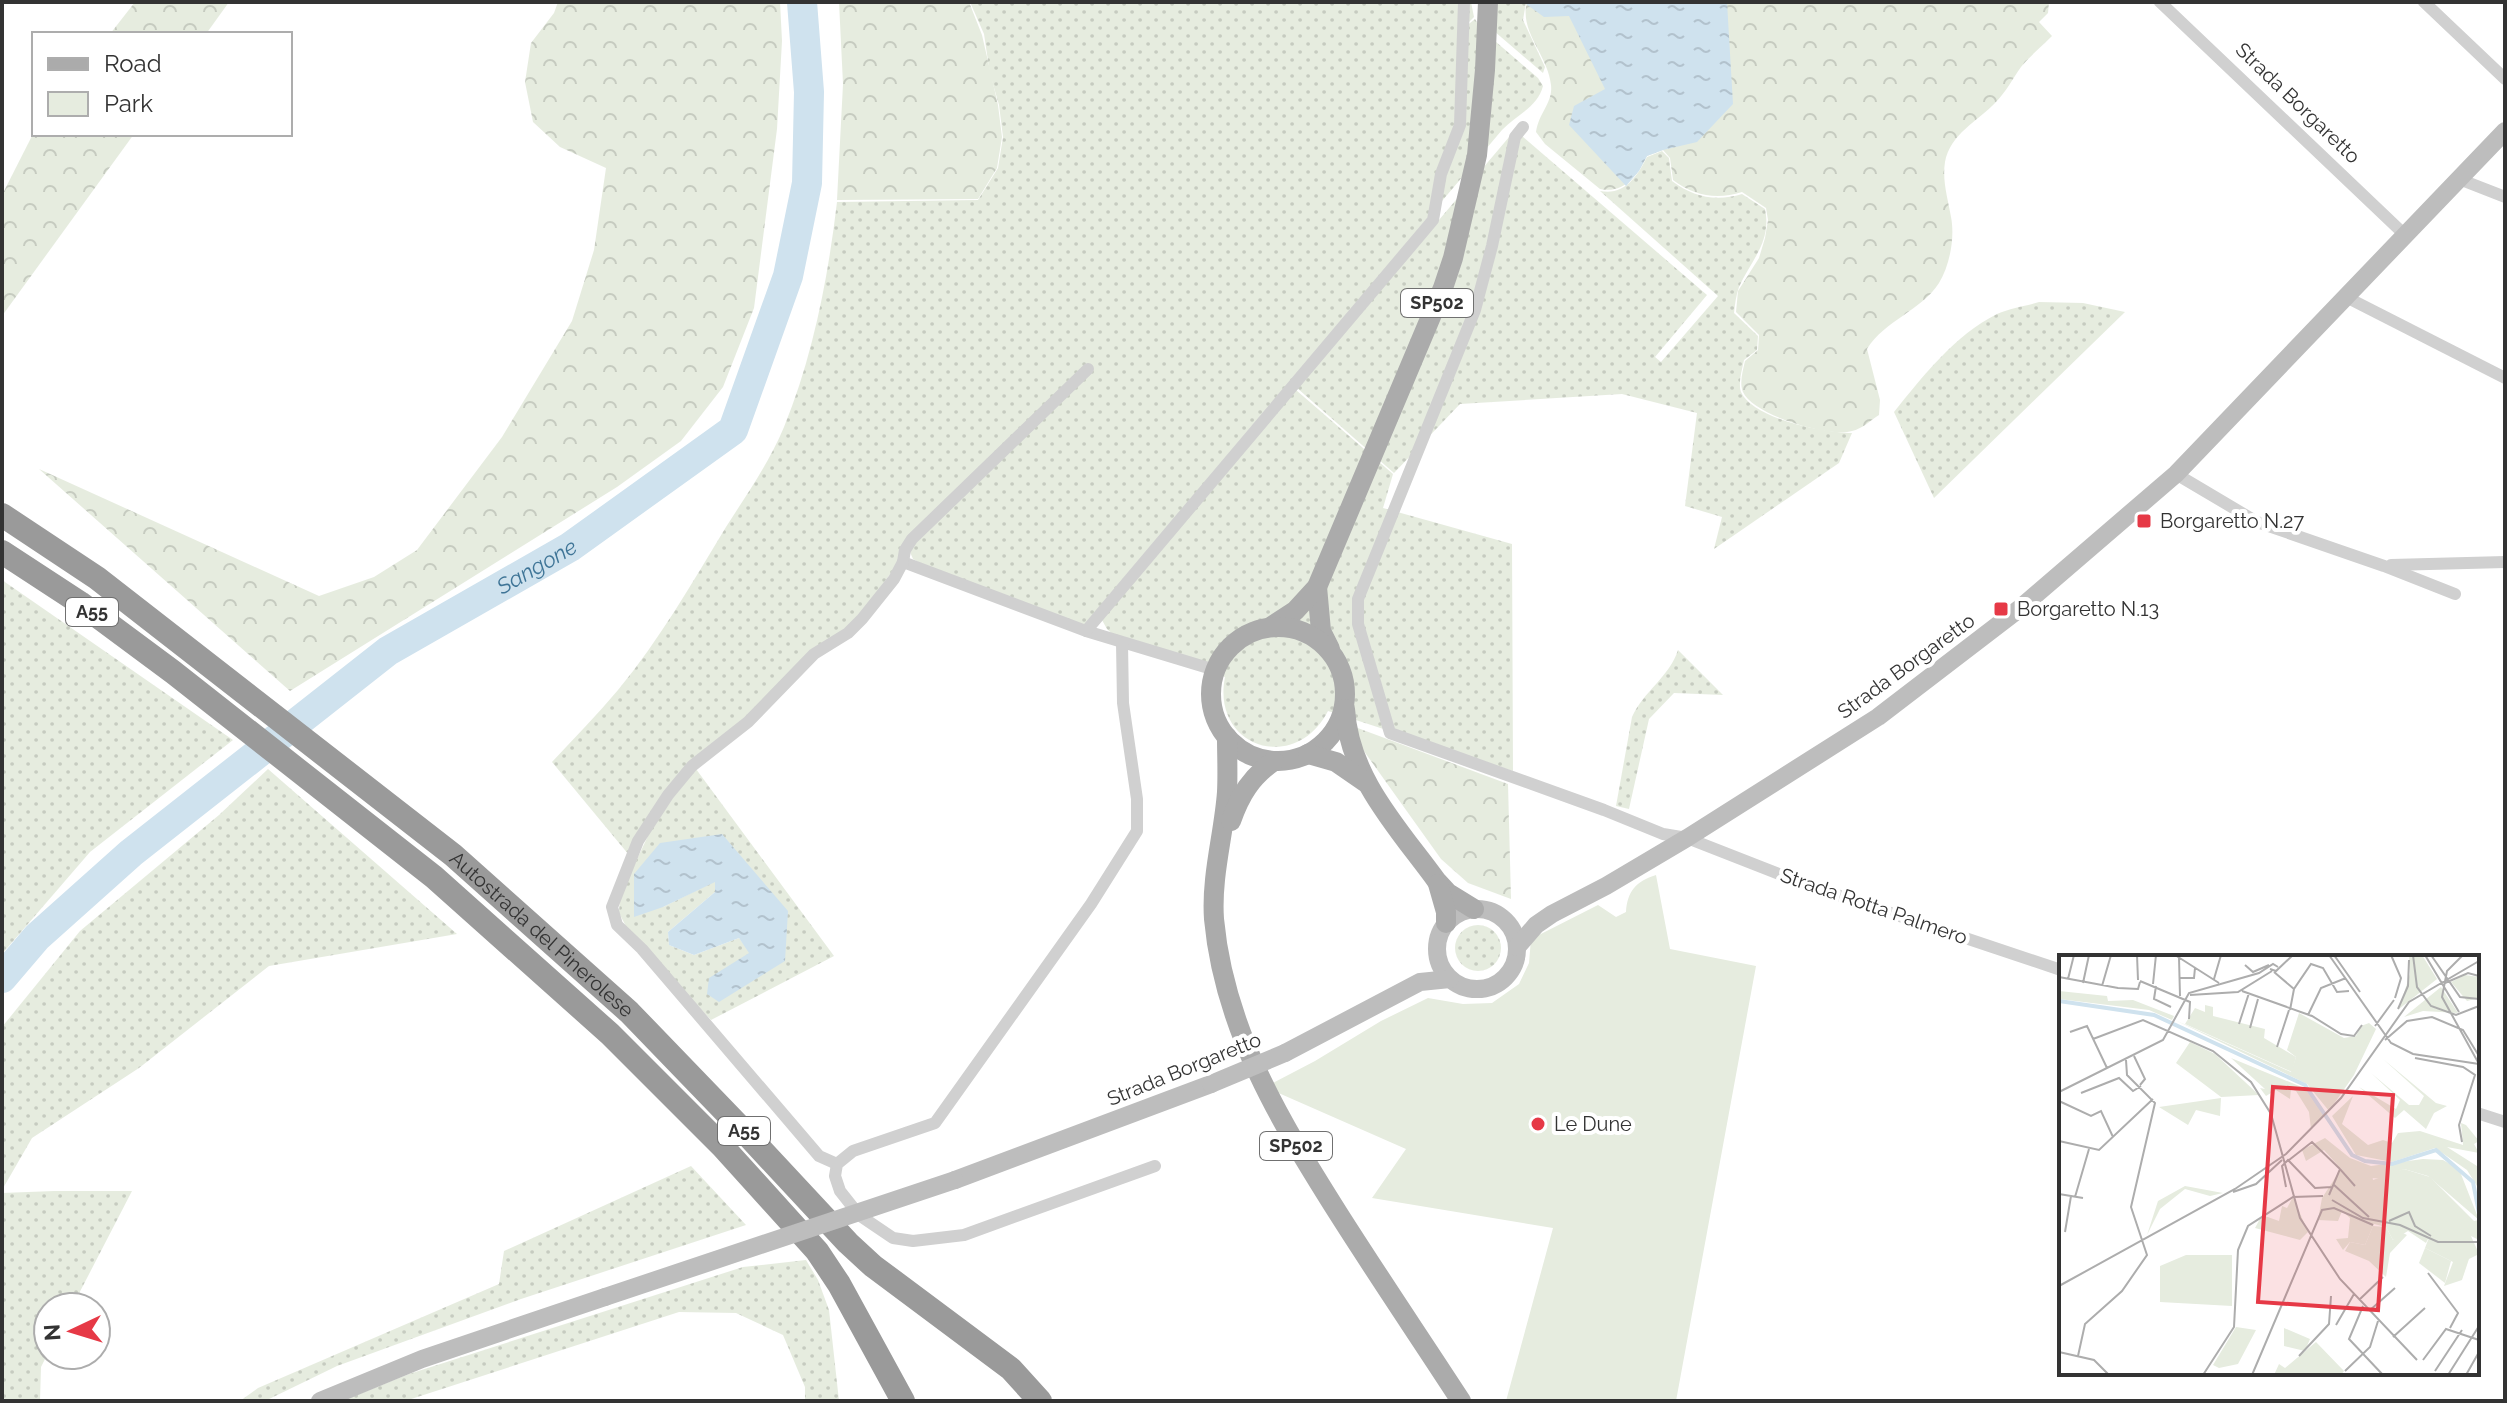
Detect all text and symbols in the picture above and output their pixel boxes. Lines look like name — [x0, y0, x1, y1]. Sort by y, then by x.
legend — [32, 32, 292, 136]
street label: Strada Borgaretto — [2231, 38, 2365, 169]
text: Road — [104, 49, 162, 78]
text: Park — [104, 89, 153, 118]
road number: SP502 — [1401, 289, 1473, 317]
place label: Borgaretto N.27 — [2160, 509, 2304, 533]
marker: Borgaretto N.27 — [2135, 512, 2153, 530]
water label: Sangone — [491, 533, 581, 600]
place label: Borgaretto N.13 — [2017, 597, 2159, 621]
road number: A55 — [66, 598, 118, 626]
marker: Borgaretto N.13 — [1992, 600, 2010, 618]
street label: Strada Borgaretto — [1833, 608, 1979, 724]
street label: Autostrada del Pinerolese — [445, 846, 639, 1023]
street label: Strada Rotta Palmero — [1777, 863, 1971, 949]
inset map — [2059, 955, 2479, 1375]
street label: Strada Borgaretto — [1104, 1027, 1264, 1111]
place label: Le Dune — [1554, 1112, 1632, 1136]
marker: Le Dune — [1529, 1115, 1547, 1133]
road number: A55 — [718, 1117, 770, 1145]
road number: SP502 — [1260, 1132, 1332, 1160]
north arrow — [32, 1291, 112, 1371]
text: N — [38, 1323, 66, 1342]

